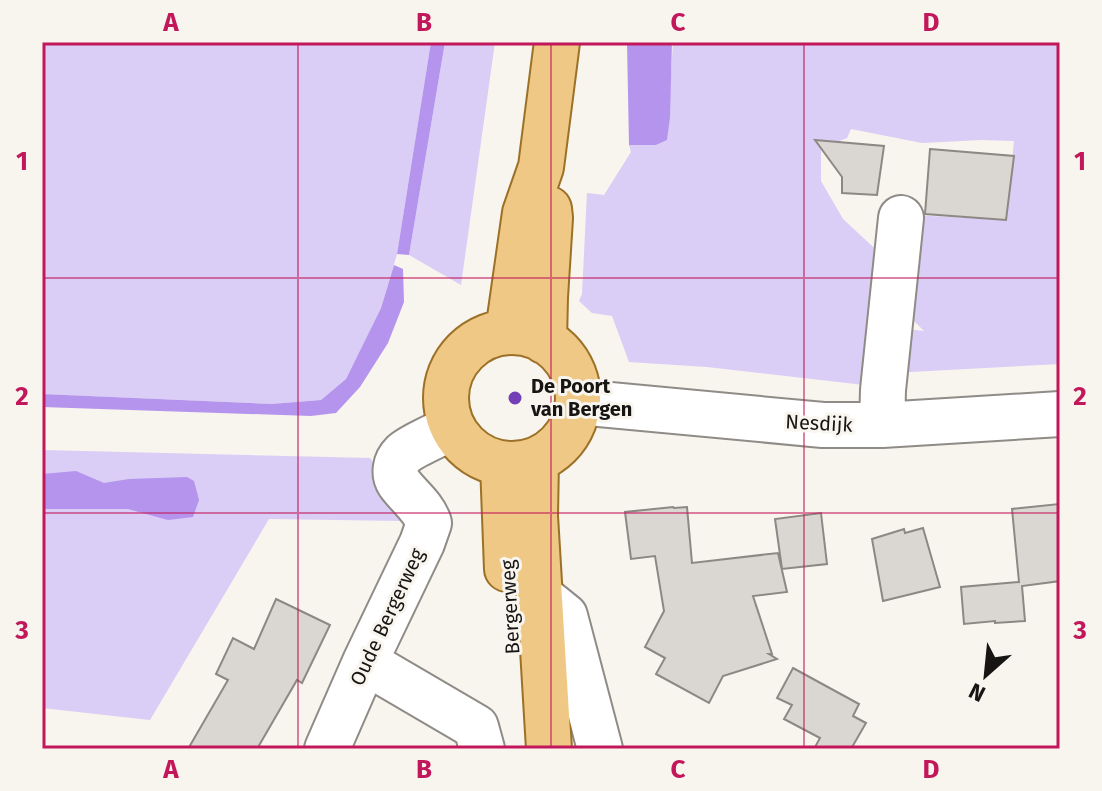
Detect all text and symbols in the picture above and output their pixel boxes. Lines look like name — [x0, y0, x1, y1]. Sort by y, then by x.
text: A — [162, 7, 179, 38]
text: B — [416, 7, 432, 38]
text: C — [671, 7, 686, 38]
text: D — [923, 7, 940, 38]
text: 1 — [16, 146, 28, 177]
text: 1 — [1074, 146, 1086, 177]
place label: De Poort van Bergen — [530, 374, 632, 421]
text: 2 — [15, 381, 29, 412]
text: 2 — [1073, 381, 1087, 412]
marker: De Poort van Bergen — [506, 389, 524, 407]
street label: Nesdijk — [785, 409, 854, 437]
street label: Oude Bergerweg — [345, 544, 429, 689]
street label: Bergerweg — [496, 558, 524, 655]
text: 3 — [14, 615, 29, 646]
text: 3 — [1072, 615, 1087, 646]
north arrow — [946, 635, 1026, 715]
text: N — [965, 677, 990, 708]
text: A — [162, 754, 179, 785]
text: B — [416, 754, 432, 785]
text: C — [671, 754, 686, 785]
text: D — [923, 754, 940, 785]

